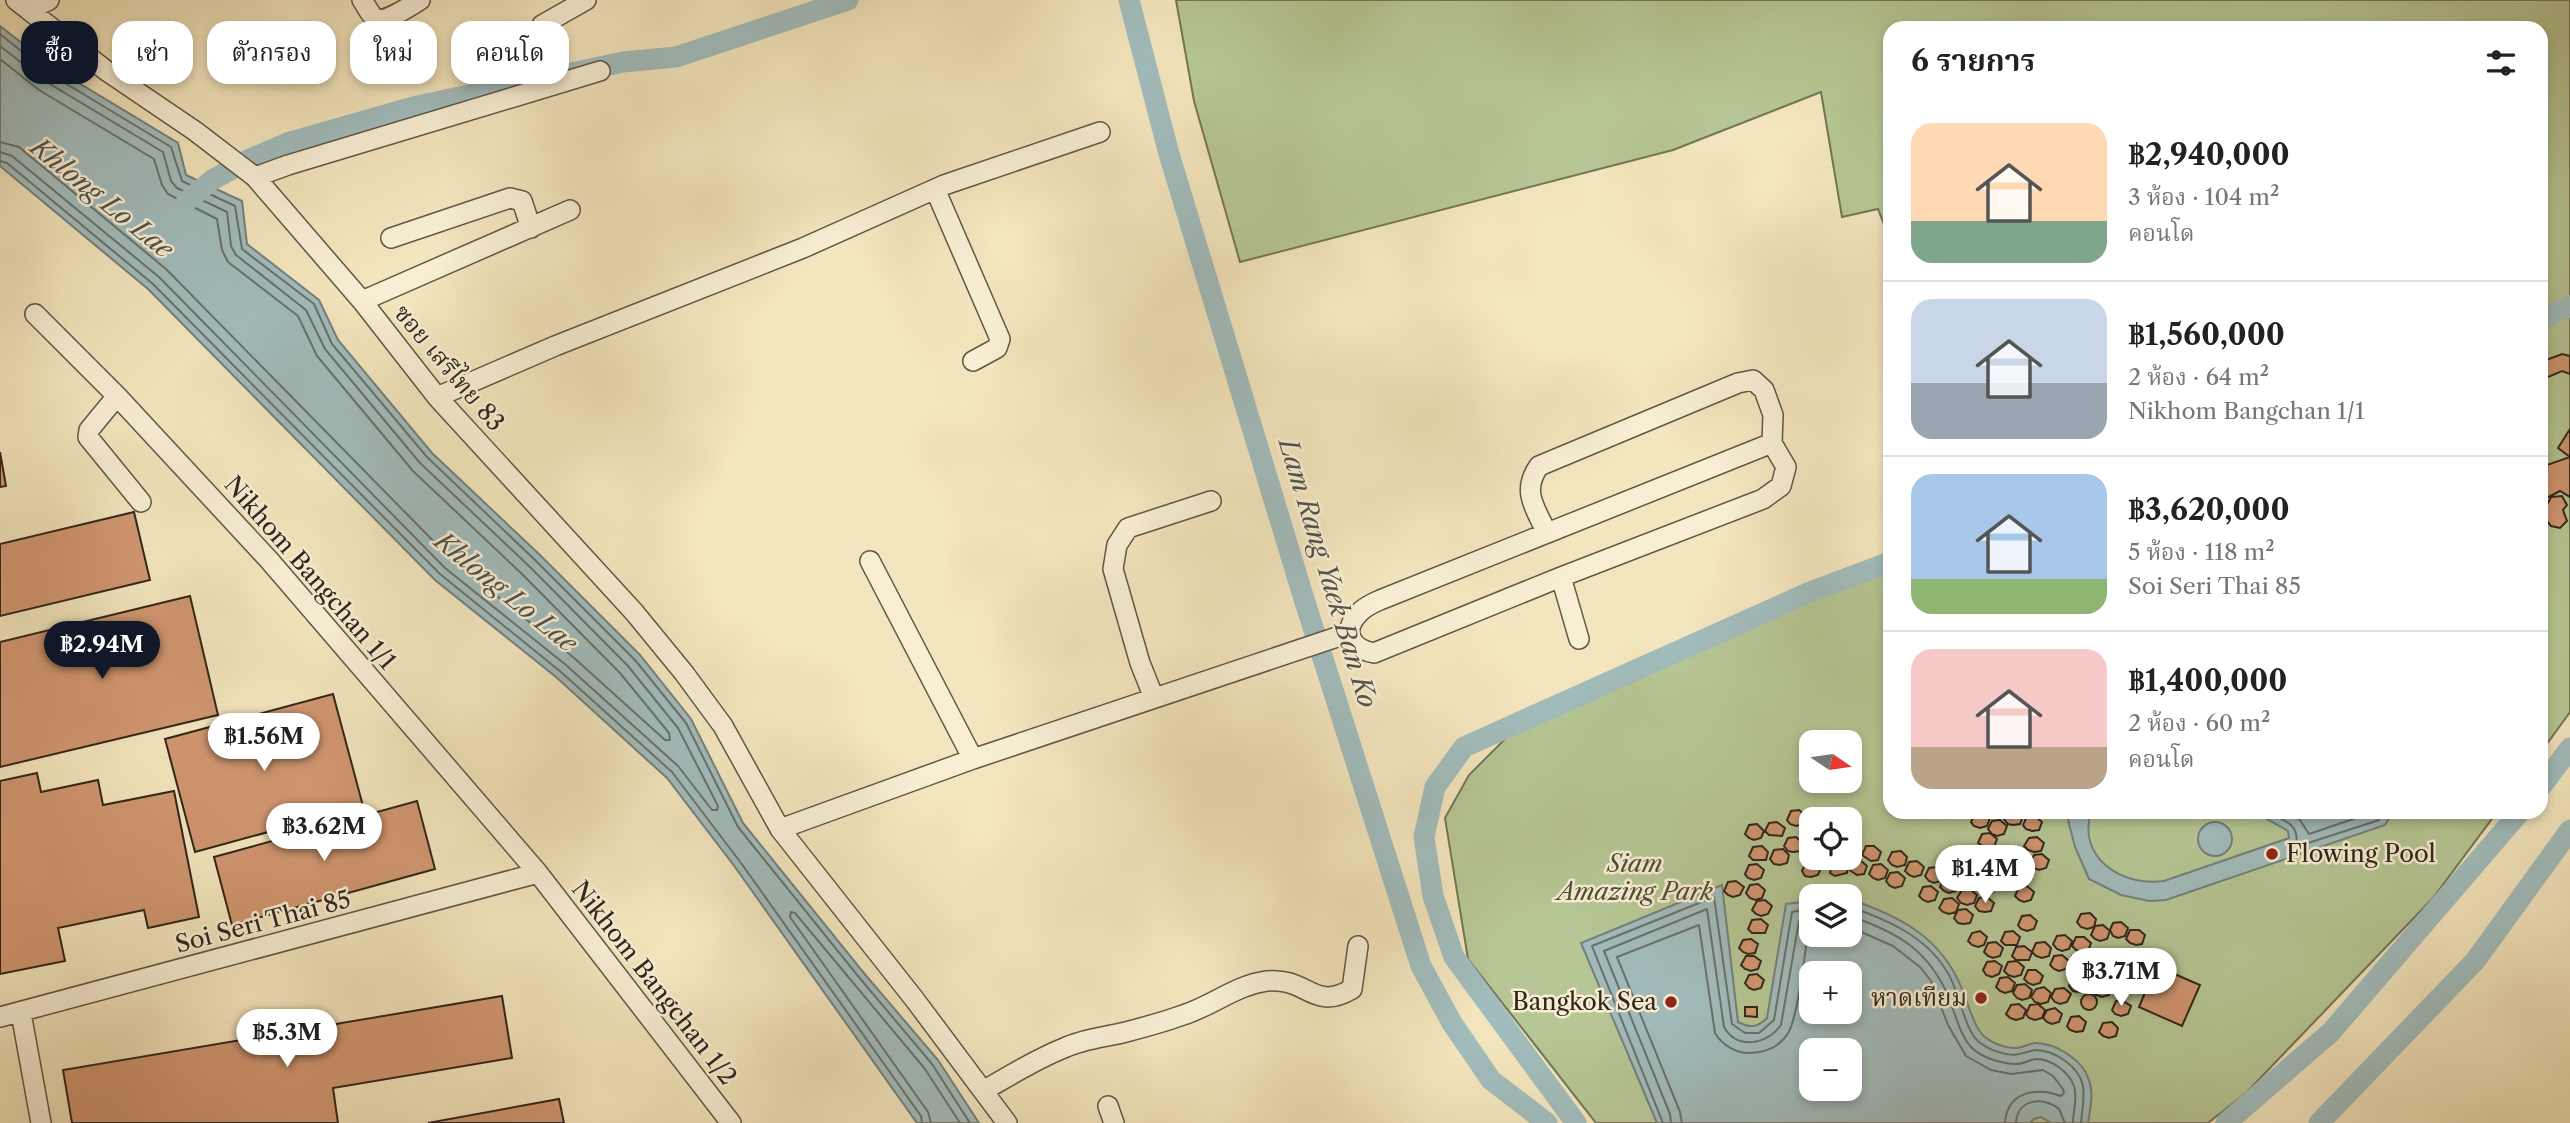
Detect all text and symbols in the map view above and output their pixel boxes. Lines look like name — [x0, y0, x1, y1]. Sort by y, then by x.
chip: ซื้อ — [21, 21, 98, 84]
chip: เช่า — [112, 21, 193, 84]
chip: ตัวกรอง — [207, 21, 336, 84]
chip: ใหม่ — [350, 21, 437, 84]
chip: คอนโด — [451, 21, 569, 84]
text: 6 รายการ — [1911, 42, 2035, 79]
icon: filters — [2482, 44, 2520, 82]
water label: Khlong Lo Lae — [23, 130, 181, 266]
text: ฿2,940,000 — [2128, 136, 2290, 173]
icon: home — [1967, 151, 2051, 235]
text: 3 ห้อง · 104 m² — [2128, 183, 2279, 211]
text: คอนโด — [2128, 219, 2195, 247]
street label: ซอย เสรีไทย 83 — [388, 297, 513, 437]
text: ฿1,560,000 — [2128, 316, 2285, 353]
icon: home — [1967, 327, 2051, 411]
text: 2 ห้อง · 64 m² — [2128, 363, 2269, 391]
text: Nikhom Bangchan 1/1 — [2128, 397, 2365, 425]
water label: Lam Rang Yaek Ban Ko — [1271, 433, 1384, 712]
street label: Nikhom Bangchan 1/1 — [218, 470, 402, 675]
text: ฿3,620,000 — [2128, 491, 2290, 528]
icon: home — [1967, 502, 2051, 586]
water label: Khlong Lo Lae — [427, 524, 585, 660]
text: 5 ห้อง · 118 m² — [2128, 538, 2275, 566]
text: Soi Seri Thai 85 — [2128, 572, 2301, 600]
pin: ฿2.94M — [45, 622, 159, 681]
text: ฿2.94M — [60, 630, 144, 658]
text: ฿1,400,000 — [2128, 662, 2287, 699]
icon: home — [1967, 677, 2051, 761]
text: 2 ห้อง · 60 m² — [2128, 709, 2270, 737]
pin: ฿1.56M — [207, 714, 321, 773]
text: ฿1.56M — [224, 722, 304, 750]
north arrow — [1799, 730, 1862, 793]
map controls — [1799, 730, 1862, 1101]
text: คอนโด — [2128, 745, 2195, 773]
pin: ฿3.62M — [267, 804, 381, 863]
button: locate — [1799, 807, 1862, 870]
text: ฿3.62M — [282, 812, 366, 840]
place label: Flowing Pool — [2286, 839, 2436, 868]
pin: ฿1.4M — [1936, 846, 2034, 905]
marker: Flowing Pool — [2264, 846, 2280, 862]
park label: Siam Amazing Park — [1553, 849, 1714, 906]
text: ฿1.4M — [1951, 854, 2019, 882]
street label: Nikhom Bangchan 1/2 — [566, 875, 743, 1090]
street label: Soi Seri Thai 85 — [172, 884, 354, 959]
button: layers — [1799, 884, 1862, 947]
pin: ฿3.71M — [2064, 948, 2178, 1008]
text: ฿3.71M — [2082, 957, 2160, 985]
button: + — [1799, 961, 1862, 1024]
place label: หาดเทียม — [1871, 983, 1967, 1012]
place label: Bangkok Sea — [1512, 987, 1657, 1016]
marker: หาดเทียม — [1973, 990, 1989, 1006]
marker: Bangkok Sea — [1663, 994, 1679, 1010]
pin: ฿5.3M — [238, 1010, 336, 1069]
text: ฿5.3M — [252, 1018, 322, 1046]
button: − — [1799, 1038, 1862, 1101]

